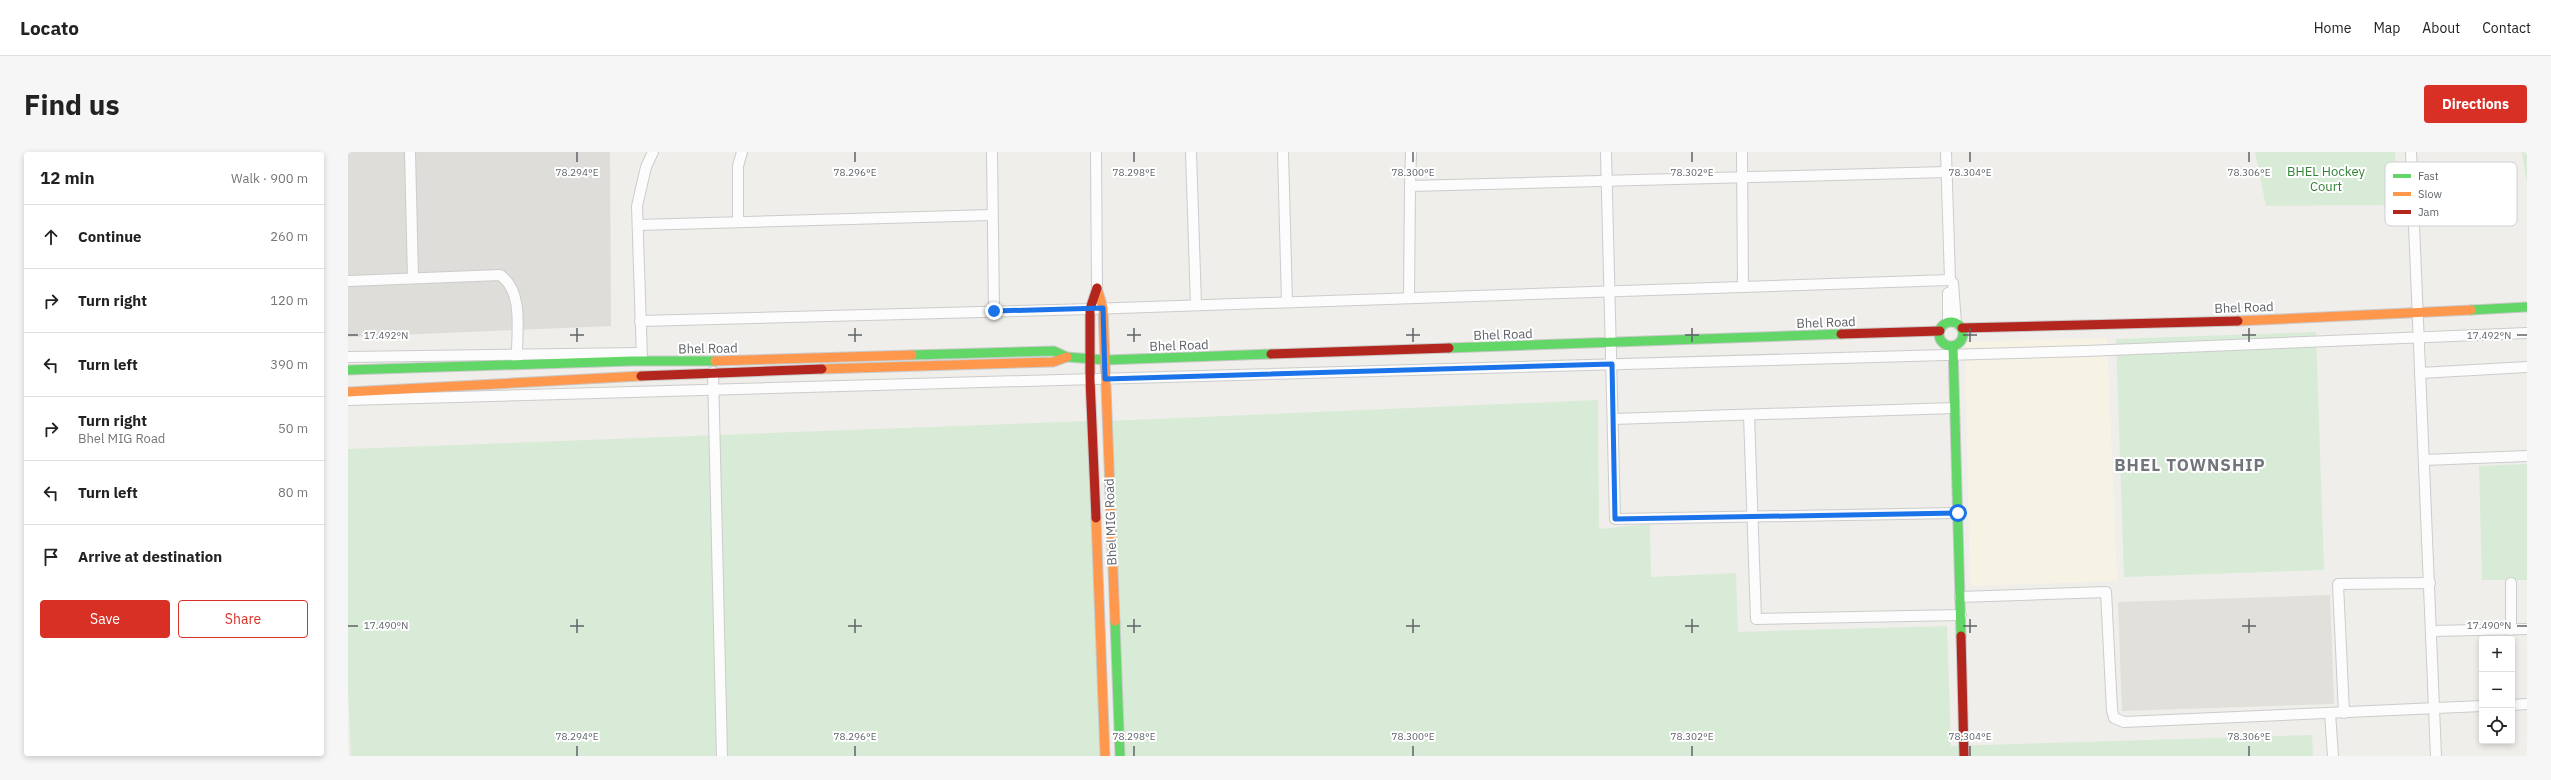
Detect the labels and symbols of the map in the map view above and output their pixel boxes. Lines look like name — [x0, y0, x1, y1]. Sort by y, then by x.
legend — [2385, 162, 2517, 226]
park label: BHEL Hockey Court — [2287, 163, 2366, 195]
text: 78.294°E — [555, 166, 599, 179]
text: 78.296°E — [833, 166, 877, 179]
text: 78.298°E — [1112, 166, 1156, 179]
text: 78.300°E — [1391, 166, 1435, 179]
text: 78.302°E — [1670, 166, 1714, 179]
text: 78.304°E — [1948, 166, 1992, 179]
text: 78.306°E — [2227, 166, 2271, 179]
text: Fast — [2418, 169, 2439, 183]
text: Slow — [2418, 187, 2442, 201]
text: Jam — [2418, 205, 2439, 219]
street label: Bhel Road — [2214, 298, 2274, 317]
route end — [985, 302, 1003, 320]
street label: Bhel Road — [1796, 313, 1856, 332]
street label: Bhel Road — [1473, 325, 1533, 344]
text: 17.492°N — [364, 329, 408, 342]
text: 17.492°N — [2467, 329, 2511, 342]
street label: Bhel Road — [1149, 336, 1209, 355]
street label: Bhel Road — [678, 339, 738, 358]
district label: BHEL TOWNSHIP — [2114, 454, 2266, 476]
street label: Bhel MIG Road — [1100, 478, 1121, 566]
route start — [1949, 504, 1967, 522]
text: 17.490°N — [364, 619, 408, 632]
text: 17.490°N — [2467, 619, 2511, 632]
text: 78.294°E — [555, 730, 599, 743]
text: 78.296°E — [833, 730, 877, 743]
text: 78.298°E — [1112, 730, 1156, 743]
text: 78.300°E — [1391, 730, 1435, 743]
text: 78.302°E — [1670, 730, 1714, 743]
text: 78.304°E — [1948, 730, 1992, 743]
text: 78.306°E — [2227, 730, 2271, 743]

